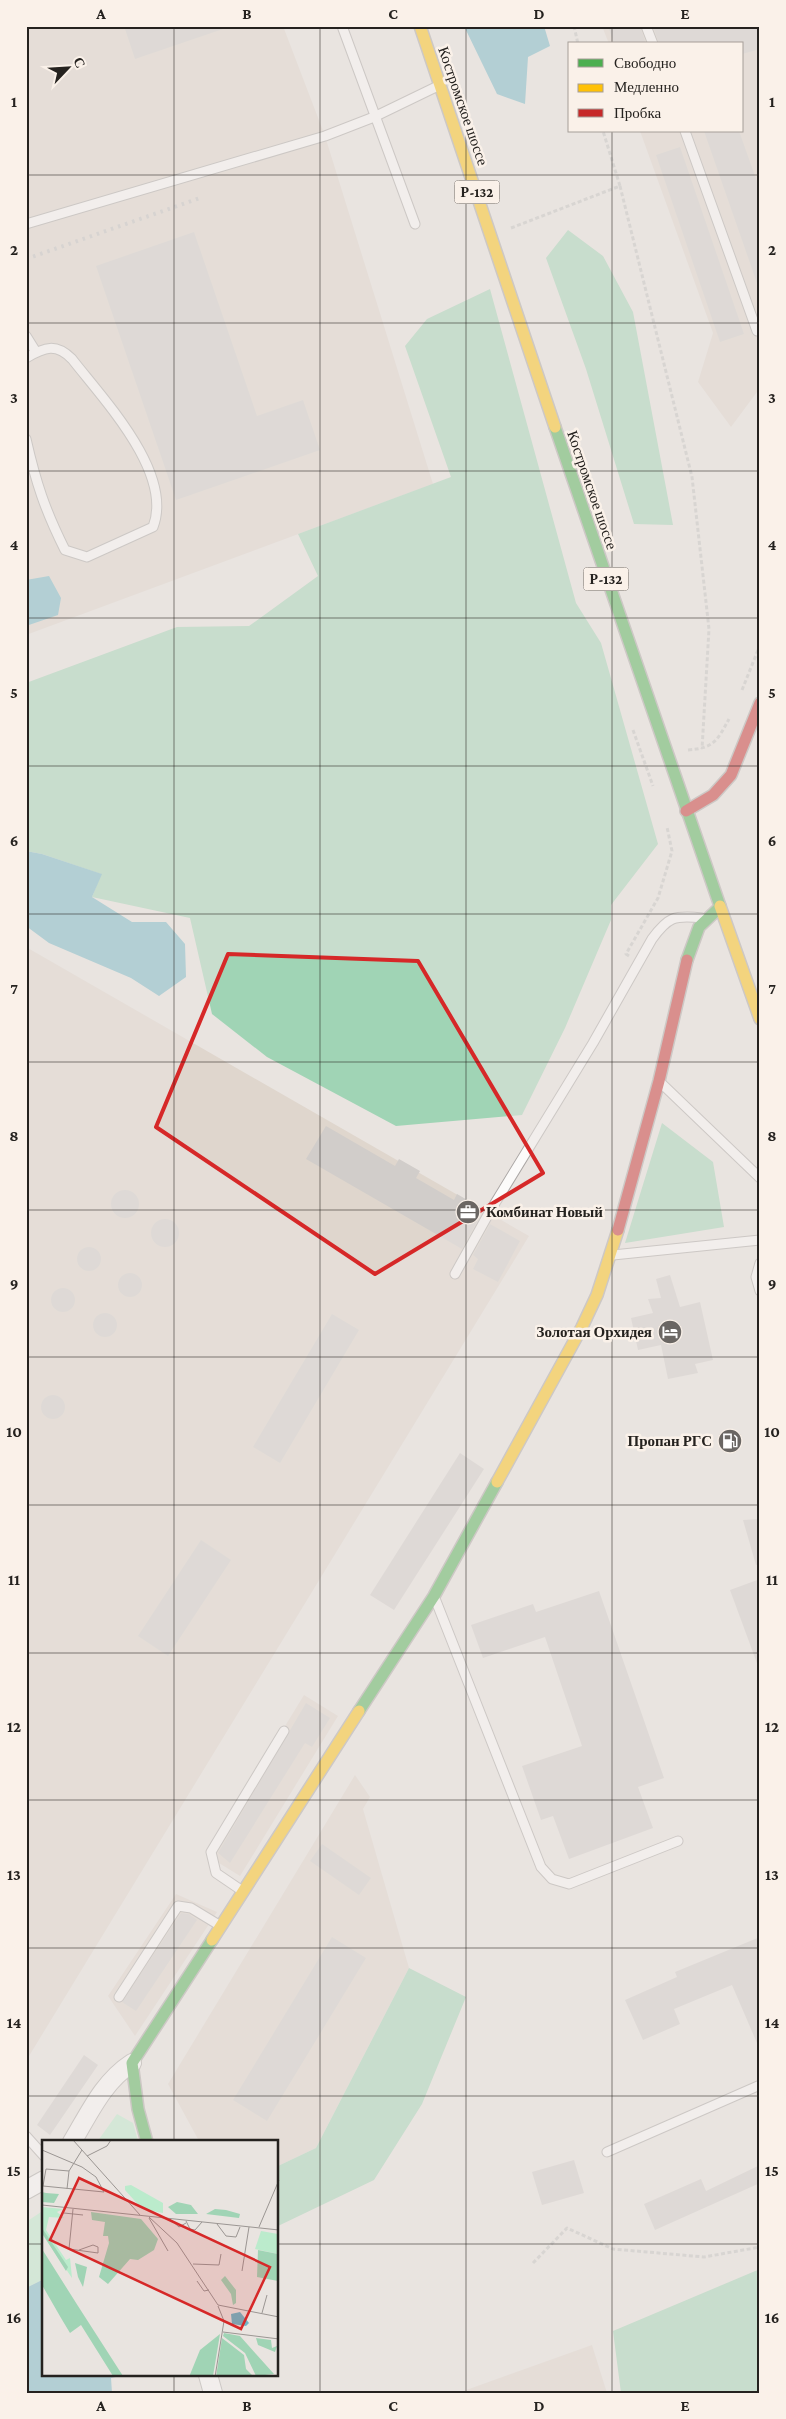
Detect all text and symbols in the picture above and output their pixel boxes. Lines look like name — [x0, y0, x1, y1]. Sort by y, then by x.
text: A — [95, 5, 106, 22]
text: B — [242, 5, 252, 22]
text: C — [388, 5, 398, 22]
text: D — [533, 5, 545, 22]
text: E — [680, 5, 690, 22]
north arrow — [42, 42, 92, 92]
legend — [568, 42, 744, 132]
street label: Костромское шоссе — [435, 44, 491, 168]
text: С — [70, 55, 89, 70]
text: Свободно — [614, 55, 676, 71]
text: Медленно — [614, 79, 679, 95]
text: 1 — [11, 93, 17, 110]
text: 1 — [769, 93, 775, 110]
text: Пробка — [614, 105, 662, 121]
road number: Р-132 — [454, 180, 500, 203]
text: 2 — [10, 241, 18, 258]
text: 2 — [768, 241, 776, 258]
text: 3 — [10, 389, 18, 406]
text: 3 — [768, 389, 776, 406]
street label: Костромское шоссе — [564, 428, 620, 552]
text: 4 — [10, 536, 19, 553]
text: 4 — [768, 536, 777, 553]
road number: Р-132 — [584, 568, 628, 590]
text: 5 — [10, 684, 18, 701]
text: 5 — [768, 684, 776, 701]
text: 6 — [10, 832, 18, 849]
text: 6 — [768, 832, 776, 849]
text: 7 — [10, 980, 18, 997]
text: 7 — [768, 980, 776, 997]
text: 8 — [9, 1127, 19, 1144]
text: 8 — [767, 1127, 777, 1144]
office icon: Комбинат Новый — [455, 1199, 481, 1225]
place label: Комбинат Новый — [486, 1204, 603, 1220]
text: 9 — [10, 1275, 18, 1292]
text: 9 — [768, 1275, 776, 1292]
hotel icon: Золотая Орхидея — [657, 1319, 683, 1345]
place label: Золотая Орхидея — [536, 1324, 652, 1340]
text: 10 — [6, 1423, 22, 1440]
text: 10 — [764, 1423, 780, 1440]
fuel station icon: Пропан РГС — [717, 1428, 743, 1454]
place label: Пропан РГС — [627, 1433, 712, 1449]
text: 11 — [8, 1571, 20, 1588]
text: 11 — [766, 1571, 778, 1588]
text: 12 — [7, 1718, 21, 1735]
text: 12 — [765, 1718, 779, 1735]
text: 13 — [7, 1866, 21, 1883]
text: 13 — [765, 1866, 779, 1883]
text: 14 — [7, 2014, 22, 2031]
text: 14 — [765, 2014, 780, 2031]
inset map — [42, 2140, 279, 2376]
text: 15 — [7, 2162, 21, 2179]
text: 15 — [765, 2162, 779, 2179]
text: 16 — [7, 2309, 21, 2326]
text: 16 — [765, 2309, 779, 2326]
text: A — [95, 2397, 106, 2414]
text: B — [242, 2397, 252, 2414]
text: C — [388, 2397, 398, 2414]
text: D — [533, 2397, 545, 2414]
text: E — [680, 2397, 690, 2414]

